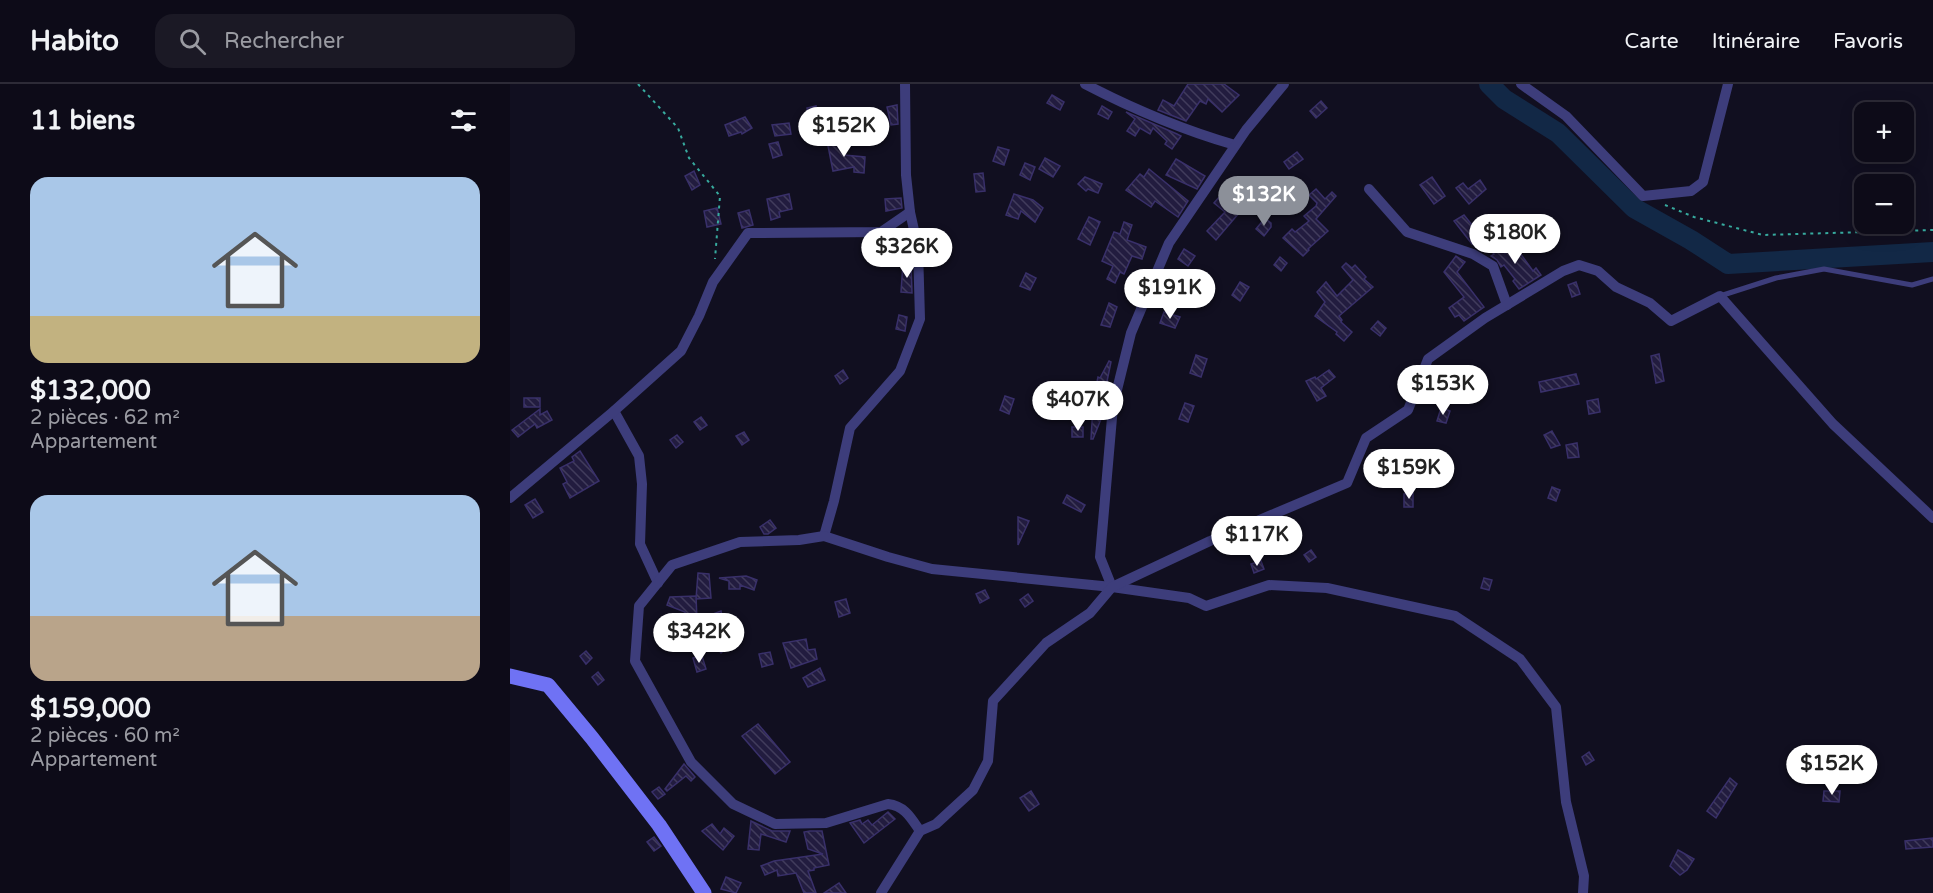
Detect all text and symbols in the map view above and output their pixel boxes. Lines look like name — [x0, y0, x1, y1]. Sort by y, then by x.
search box — [155, 14, 575, 68]
text: Habito — [30, 24, 119, 58]
icon: search — [176, 25, 209, 58]
text: Rechercher — [224, 28, 344, 54]
text: Carte — [1625, 29, 1679, 54]
text: Itinéraire — [1712, 29, 1800, 54]
text: Favoris — [1833, 29, 1903, 54]
map controls — [1854, 102, 1914, 234]
button: + — [1854, 102, 1914, 162]
icon: filters — [447, 104, 480, 137]
text: 11 biens — [30, 105, 135, 136]
pin: $152K — [802, 107, 886, 158]
text: $152K — [812, 114, 876, 138]
button: − — [1854, 174, 1914, 234]
pin: $132K — [1222, 176, 1306, 227]
text: $132K — [1232, 183, 1296, 207]
pin: $180K — [1473, 214, 1557, 265]
icon: home — [201, 216, 309, 324]
text: $180K — [1483, 221, 1547, 245]
pin: $326K — [865, 228, 949, 279]
text: $326K — [875, 235, 939, 259]
pin: $191K — [1128, 269, 1212, 320]
text: $191K — [1138, 276, 1202, 300]
pin: $153K — [1401, 365, 1485, 416]
text: $153K — [1411, 372, 1475, 396]
text: $132,000 — [30, 375, 151, 406]
pin: $407K — [1036, 381, 1120, 432]
text: $407K — [1046, 388, 1110, 412]
text: 2 pièces · 62 m² — [30, 406, 180, 430]
text: Appartement — [30, 430, 157, 454]
pin: $159K — [1367, 449, 1451, 500]
text: $159K — [1377, 456, 1441, 480]
pin: $117K — [1215, 516, 1299, 567]
text: $117K — [1225, 523, 1289, 547]
icon: home — [201, 534, 309, 642]
pin: $342K — [657, 613, 741, 664]
text: $342K — [667, 620, 731, 644]
text: $159,000 — [30, 693, 151, 724]
text: 2 pièces · 60 m² — [30, 724, 180, 748]
pin: $152K — [1790, 745, 1874, 796]
text: Appartement — [30, 748, 157, 772]
text: $152K — [1800, 752, 1864, 776]

